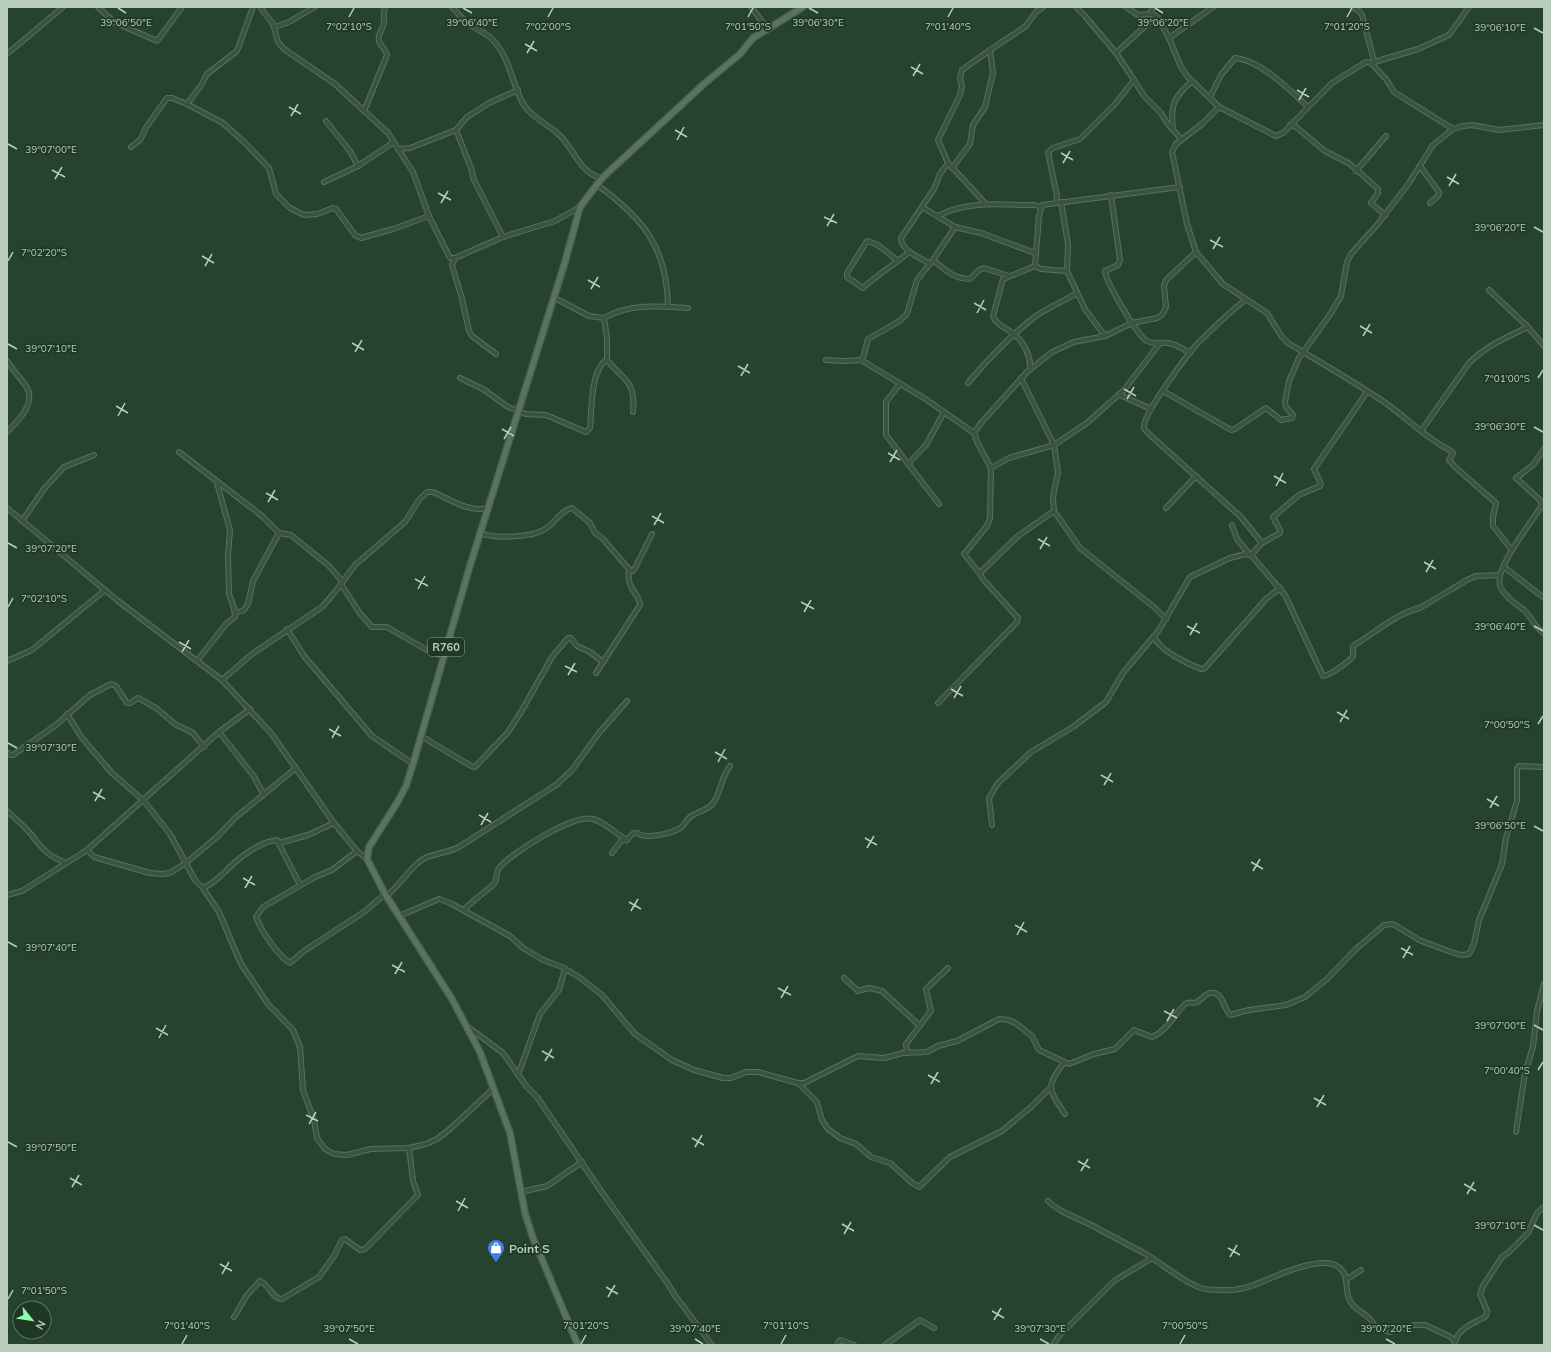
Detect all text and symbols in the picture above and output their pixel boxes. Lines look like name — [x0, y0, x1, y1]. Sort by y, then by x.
text: 39°06'50"E — [100, 16, 152, 29]
text: 39°06'40"E — [446, 16, 498, 29]
text: 39°06'30"E — [792, 16, 844, 29]
text: 39°06'20"E — [1137, 16, 1189, 29]
text: 7°02'10"S — [326, 20, 372, 33]
text: 7°02'00"S — [525, 20, 571, 33]
text: 7°01'50"S — [725, 20, 771, 33]
text: 7°01'40"S — [925, 20, 971, 33]
text: 7°01'20"S — [1324, 20, 1370, 33]
text: 39°06'10"E — [1474, 21, 1526, 34]
text: 39°07'00"E — [25, 143, 77, 156]
text: 39°06'20"E — [1474, 221, 1526, 234]
text: 7°02'20"S — [21, 246, 67, 259]
text: 39°07'10"E — [25, 342, 77, 355]
text: 7°01'00"S — [1484, 372, 1530, 385]
text: 39°06'30"E — [1474, 420, 1526, 433]
text: 39°07'20"E — [25, 542, 77, 555]
text: 7°02'10"S — [21, 592, 67, 605]
text: 39°06'40"E — [1474, 620, 1526, 633]
road number: R760 — [428, 638, 464, 656]
text: 7°00'50"S — [1484, 718, 1530, 731]
text: 39°07'30"E — [25, 741, 77, 754]
text: 39°06'50"E — [1474, 819, 1526, 832]
text: 39°07'40"E — [25, 941, 77, 954]
text: 39°07'00"E — [1474, 1019, 1526, 1032]
text: 7°00'40"S — [1484, 1064, 1530, 1077]
text: 39°07'50"E — [25, 1141, 77, 1154]
text: 39°07'10"E — [1474, 1219, 1526, 1232]
shop icon: Point S — [486, 1238, 506, 1263]
place label: Point S — [509, 1241, 550, 1256]
text: 7°01'50"S — [21, 1284, 67, 1297]
north arrow — [12, 1300, 52, 1340]
text: N — [33, 1318, 49, 1332]
text: 7°01'40"S — [164, 1319, 210, 1332]
text: 7°01'20"S — [563, 1319, 609, 1332]
text: 7°01'10"S — [763, 1319, 809, 1332]
text: 7°00'50"S — [1162, 1319, 1208, 1332]
text: 39°07'50"E — [323, 1322, 375, 1335]
text: 39°07'40"E — [669, 1322, 721, 1335]
text: 39°07'30"E — [1014, 1322, 1066, 1335]
text: 39°07'20"E — [1360, 1322, 1412, 1335]

